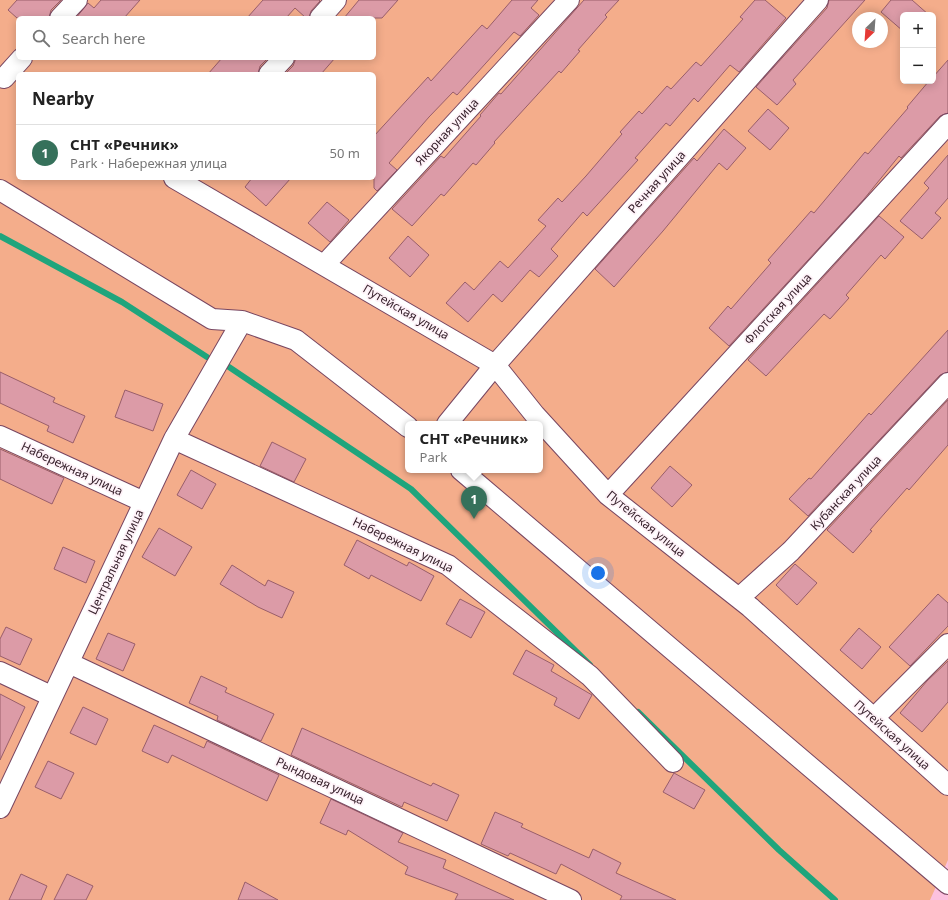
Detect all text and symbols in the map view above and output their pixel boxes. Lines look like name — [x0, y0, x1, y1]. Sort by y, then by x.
north arrow — [852, 12, 888, 48]
map controls — [900, 12, 936, 84]
button: + — [900, 12, 936, 48]
search box — [16, 16, 376, 60]
icon: search — [30, 27, 52, 49]
text: Search here — [62, 28, 145, 48]
button: − — [900, 48, 936, 84]
text: Nearby — [32, 87, 94, 110]
street label: Якорная улица — [411, 94, 482, 169]
text: СНТ «Речник» — [70, 134, 179, 154]
text: 1 — [41, 144, 49, 162]
text: 50 m — [330, 144, 360, 162]
street label: Речная улица — [624, 147, 689, 217]
text: Park · Набережная улица — [70, 154, 227, 172]
street label: Флотская улица — [740, 269, 815, 348]
street label: Путейская улица — [360, 280, 453, 343]
popup — [405, 421, 543, 473]
text: СНТ «Речник» — [420, 428, 528, 448]
street label: Набережная улица — [19, 438, 126, 500]
text: Park — [420, 448, 447, 466]
street label: Кубанская улица — [806, 451, 885, 534]
pin: 1 — [461, 486, 487, 519]
street label: Путейская улица — [603, 486, 689, 561]
street label: Центральная улица — [84, 506, 147, 617]
street label: Набережная улица — [350, 513, 456, 576]
your location — [588, 563, 608, 583]
street label: Путейская улица — [851, 696, 934, 773]
street label: Рындовая улица — [273, 753, 367, 808]

